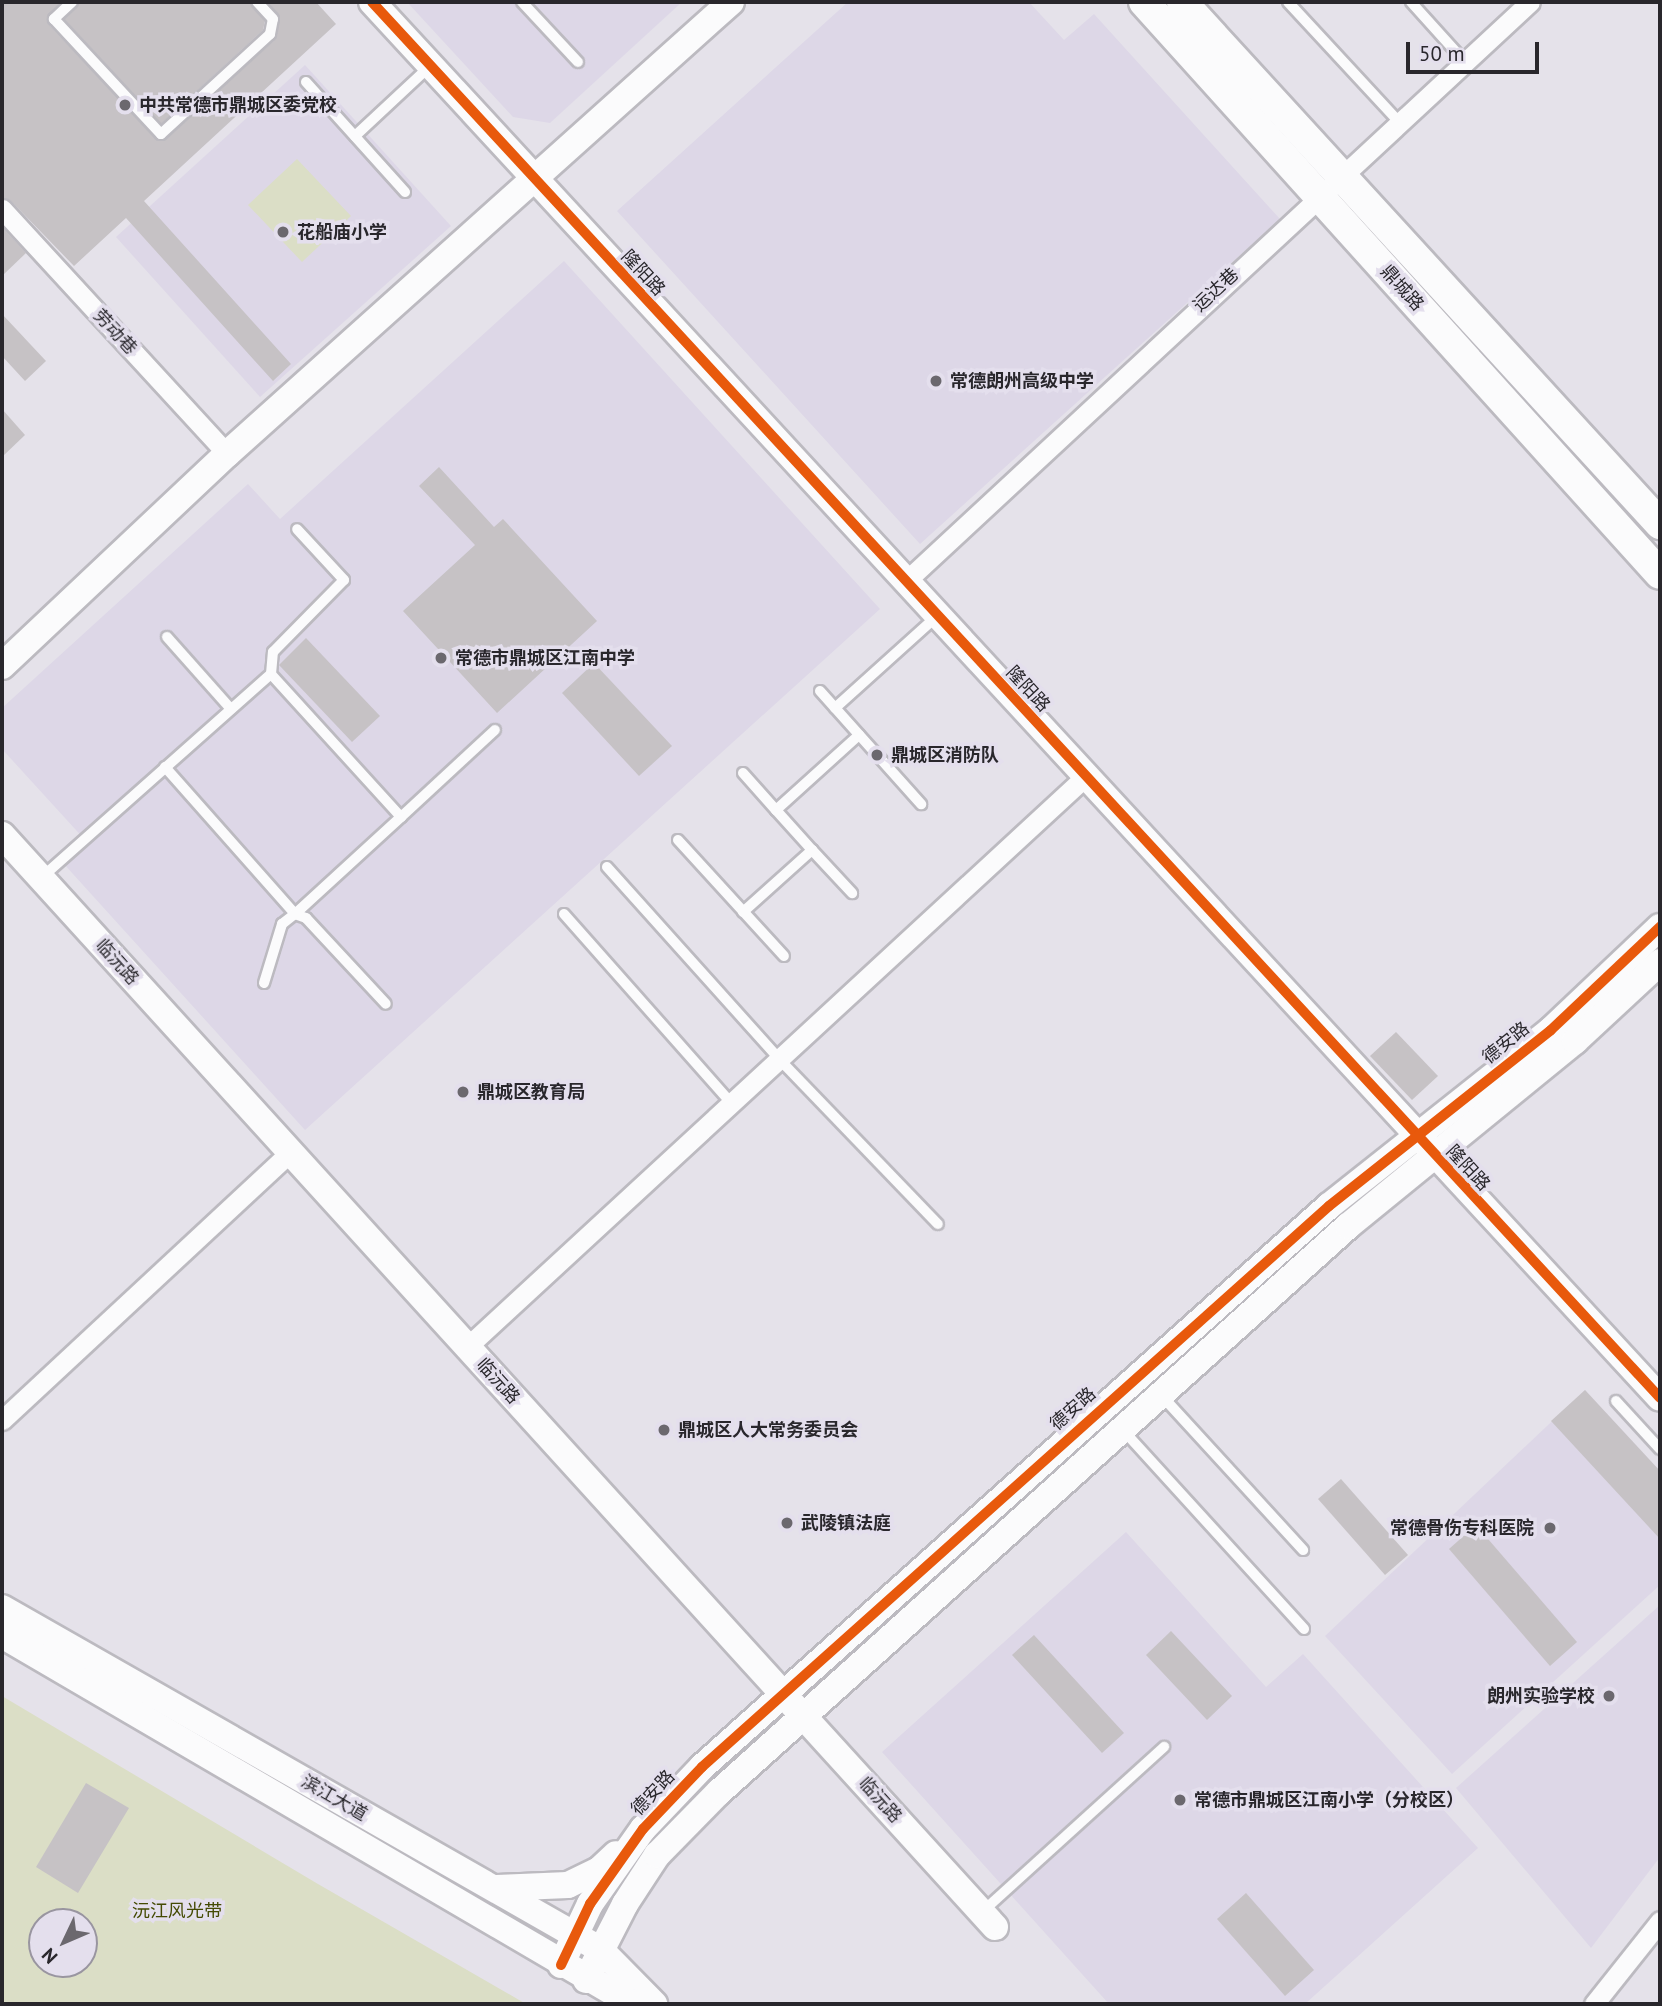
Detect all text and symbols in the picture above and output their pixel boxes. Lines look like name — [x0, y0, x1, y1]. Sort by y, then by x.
scale bar — [1410, 28, 1543, 72]
text: 50 m — [1419, 40, 1465, 67]
place label: 中共常德市鼎城区委党校 — [139, 94, 337, 116]
marker: 中共常德市鼎城区委党校 — [117, 97, 133, 113]
place label: 花船庙小学 — [297, 221, 387, 243]
marker: 花船庙小学 — [275, 224, 291, 240]
street label: 隆阳路 — [617, 246, 669, 300]
street label: 鼎城路 — [1376, 261, 1428, 315]
street label: 运达巷 — [1189, 264, 1243, 316]
street label: 劳动巷 — [89, 305, 141, 359]
place label: 常德朗州高级中学 — [950, 370, 1094, 392]
marker: 常德朗州高级中学 — [928, 373, 944, 389]
place label: 常德市鼎城区江南中学 — [455, 647, 635, 669]
marker: 常德市鼎城区江南中学 — [433, 650, 449, 666]
street label: 隆阳路 — [1002, 662, 1054, 716]
place label: 鼎城区消防队 — [891, 744, 999, 766]
marker: 鼎城区消防队 — [869, 747, 885, 763]
street label: 临沅路 — [91, 935, 143, 989]
street label: 德安路 — [1478, 1018, 1534, 1068]
place label: 鼎城区教育局 — [477, 1081, 585, 1103]
marker: 鼎城区教育局 — [455, 1084, 471, 1100]
street label: 隆阳路 — [1442, 1141, 1494, 1195]
street label: 临沅路 — [472, 1354, 524, 1408]
street label: 德安路 — [1046, 1383, 1100, 1435]
place label: 鼎城区人大常务委员会 — [678, 1419, 858, 1441]
marker: 鼎城区人大常务委员会 — [656, 1422, 672, 1438]
place label: 武陵镇法庭 — [801, 1512, 891, 1534]
marker: 武陵镇法庭 — [779, 1515, 795, 1531]
place label: 常德骨伤专科医院 — [1390, 1517, 1534, 1539]
marker: 常德骨伤专科医院 — [1540, 1518, 1560, 1538]
place label: 朗州实验学校 — [1487, 1685, 1595, 1707]
marker: 朗州实验学校 — [1601, 1688, 1617, 1704]
street label: 德安路 — [627, 1766, 679, 1820]
street label: 滨江大道 — [297, 1771, 371, 1825]
street label: 临沅路 — [854, 1773, 906, 1827]
place label: 常德市鼎城区江南小学（分校区） — [1194, 1789, 1464, 1811]
marker: 常德市鼎城区江南小学（分校区） — [1172, 1792, 1188, 1808]
park label: 沅江风光带 — [132, 1900, 222, 1922]
north arrow — [28, 1908, 98, 1978]
text: N — [36, 1943, 62, 1969]

